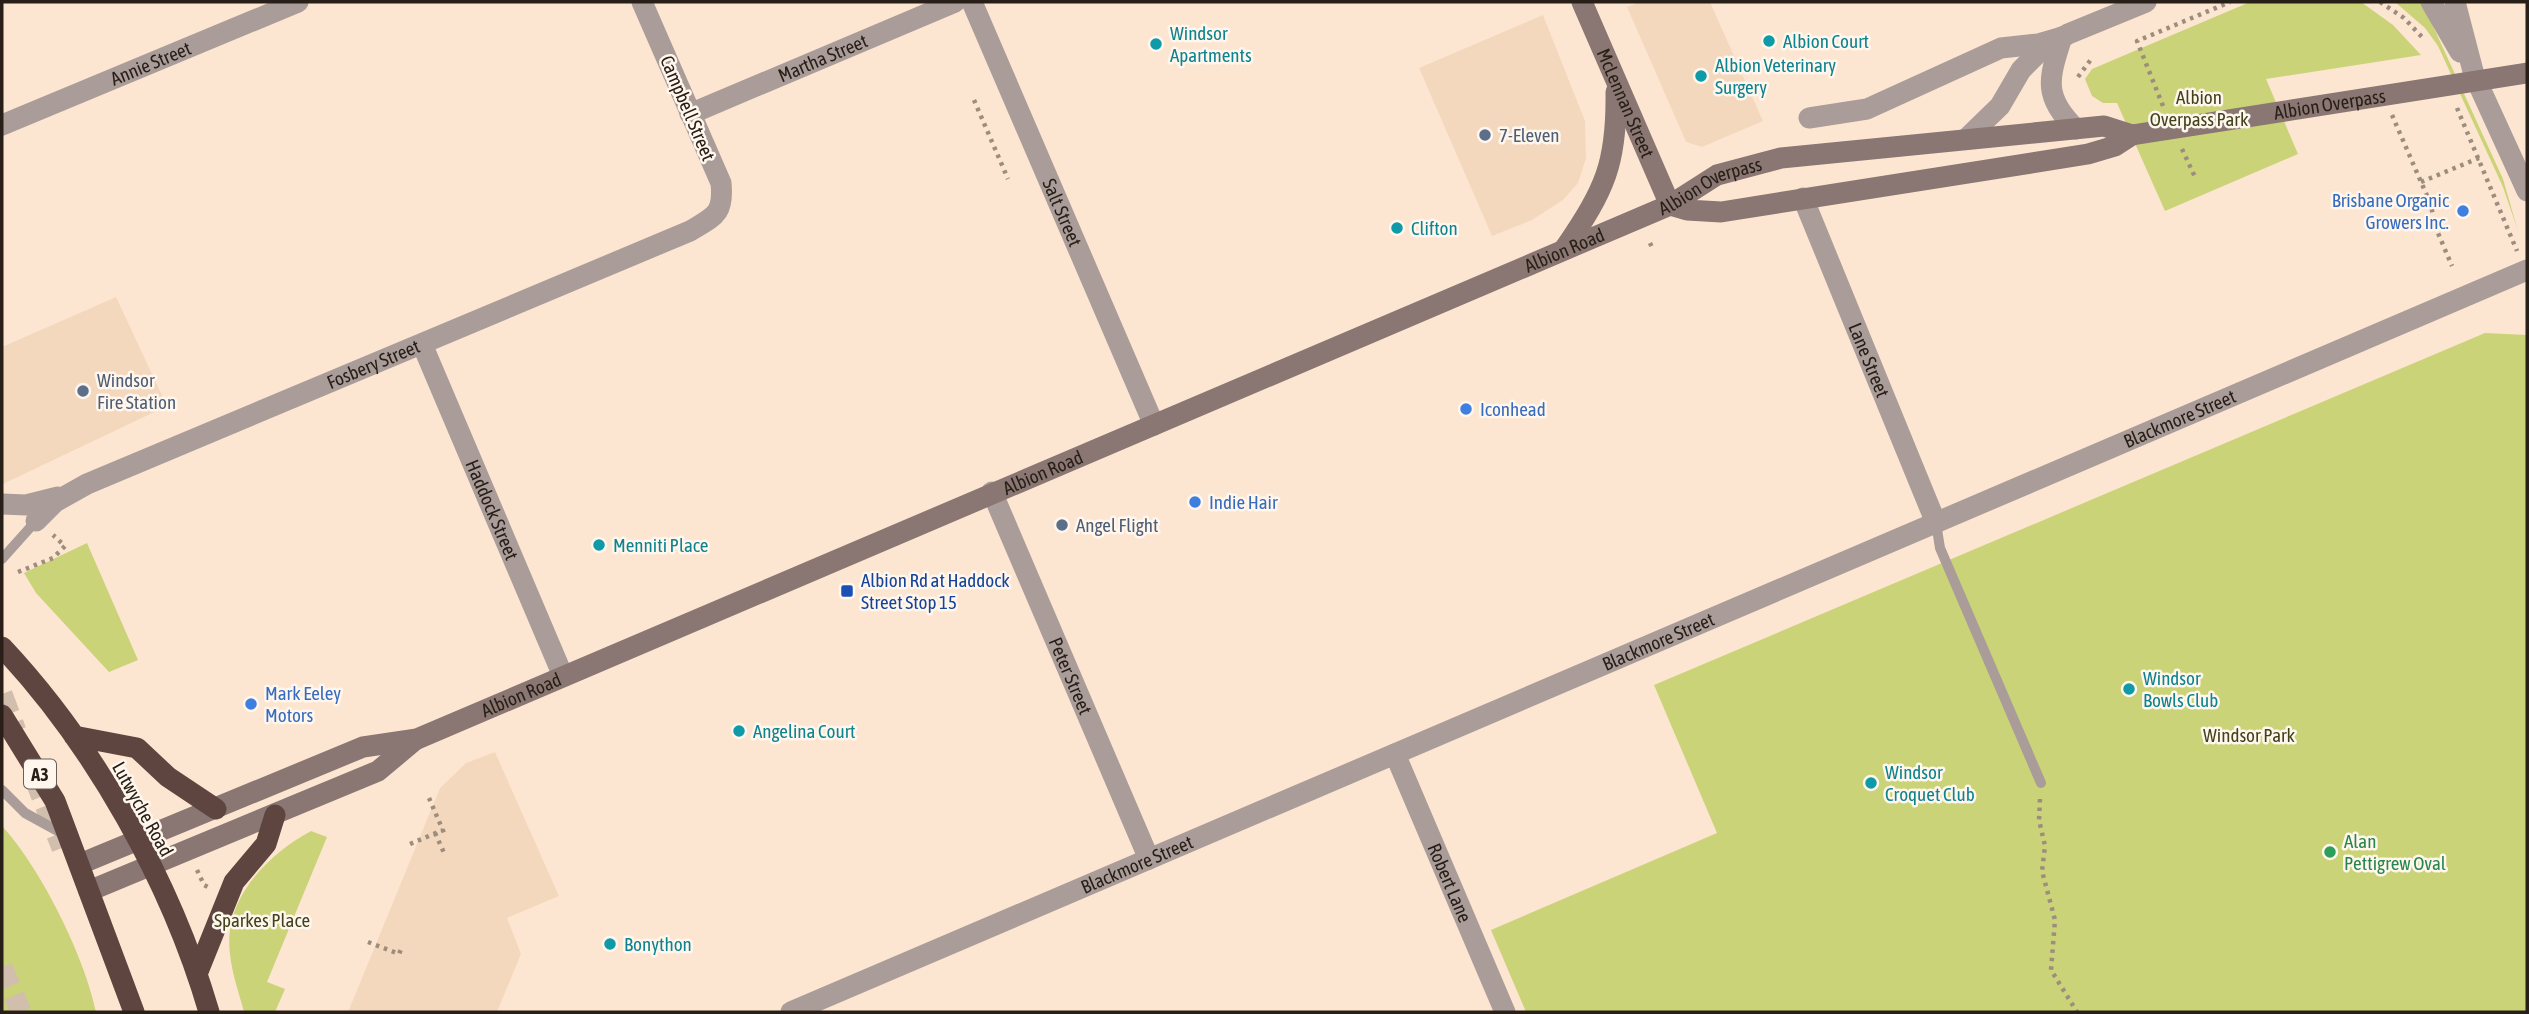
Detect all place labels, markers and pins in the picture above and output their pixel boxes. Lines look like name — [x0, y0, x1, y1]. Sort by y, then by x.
place label: Windsor Apartments — [1170, 22, 1252, 66]
place label: Albion Court — [1783, 30, 1869, 52]
marker: Albion Court — [1761, 33, 1777, 49]
marker: Windsor Apartments — [1148, 36, 1164, 52]
place label: Albion Veterinary Surgery — [1715, 54, 1836, 98]
marker: Albion Veterinary Surgery — [1693, 68, 1709, 84]
place label: 7-Eleven — [1499, 124, 1560, 146]
marker: 7-Eleven — [1477, 127, 1493, 143]
place label: Brisbane Organic Growers Inc. — [2332, 189, 2450, 233]
marker: Brisbane Organic Growers Inc. — [2455, 203, 2471, 219]
place label: Clifton — [1411, 217, 1458, 239]
marker: Clifton — [1389, 220, 1405, 236]
place label: Windsor Fire Station — [97, 369, 176, 413]
marker: Windsor Fire Station — [75, 383, 91, 399]
place label: Iconhead — [1480, 398, 1546, 420]
marker: Iconhead — [1458, 401, 1474, 417]
place label: Indie Hair — [1209, 491, 1278, 513]
marker: Indie Hair — [1187, 494, 1203, 510]
place label: Angel Flight — [1076, 514, 1159, 536]
marker: Angel Flight — [1054, 517, 1070, 533]
place label: Menniti Place — [613, 534, 708, 556]
marker: Menniti Place — [591, 537, 607, 553]
place label: Albion Rd at Haddock Street Stop 15 — [861, 569, 1010, 613]
marker: Albion Rd at Haddock Street Stop 15 — [839, 583, 855, 599]
place label: Windsor Bowls Club — [2143, 667, 2218, 711]
marker: Windsor Bowls Club — [2121, 681, 2137, 697]
place label: Mark Eeley Motors — [265, 682, 341, 726]
marker: Mark Eeley Motors — [243, 696, 259, 712]
place label: Angelina Court — [753, 720, 856, 742]
marker: Angelina Court — [731, 723, 747, 739]
place label: Windsor Croquet Club — [1885, 761, 1975, 805]
marker: Windsor Croquet Club — [1863, 775, 1879, 791]
place label: Alan Pettigrew Oval — [2344, 830, 2446, 874]
marker: Alan Pettigrew Oval — [2322, 844, 2338, 860]
place label: Bonython — [624, 933, 692, 955]
marker: Bonython — [602, 936, 618, 952]

